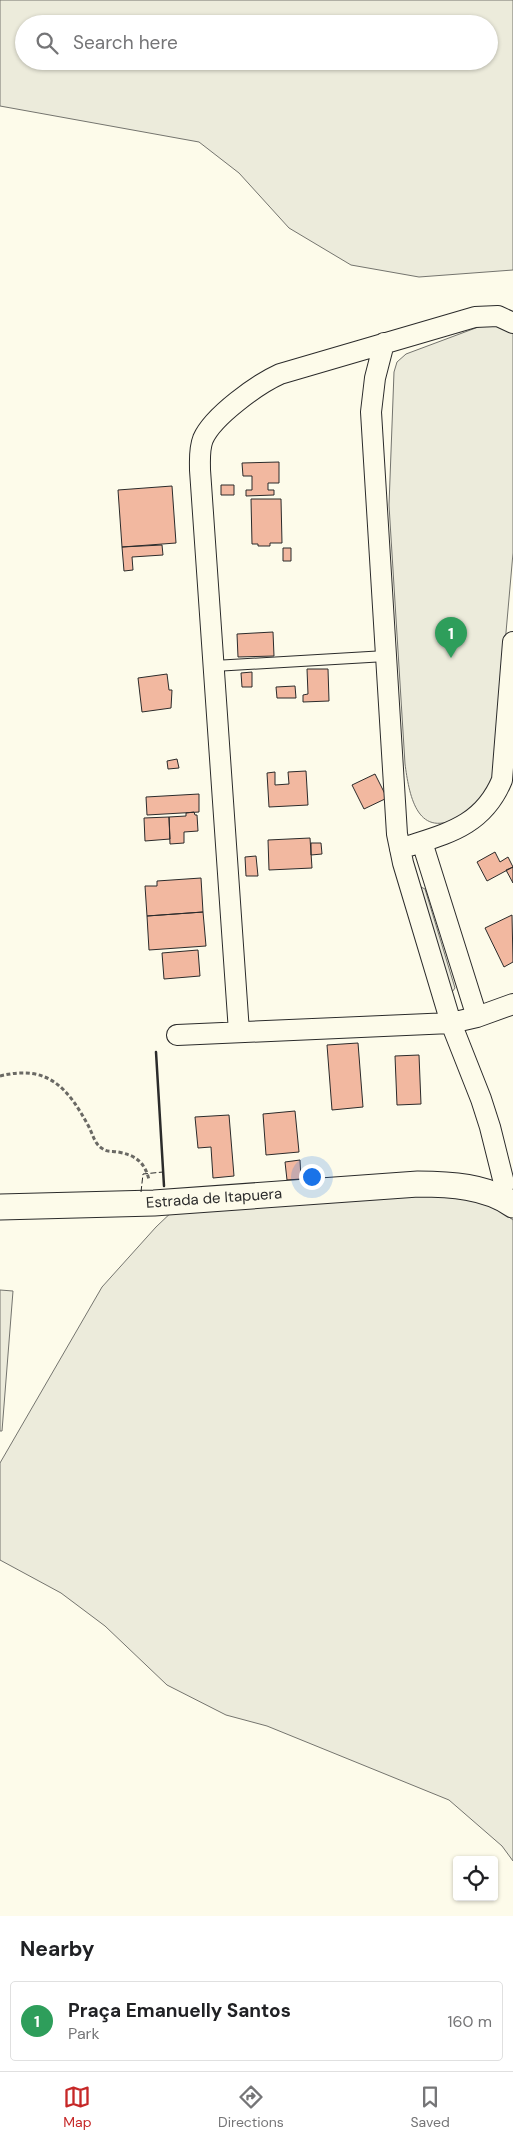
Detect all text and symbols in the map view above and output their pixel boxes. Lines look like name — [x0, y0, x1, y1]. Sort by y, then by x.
search box — [15, 15, 498, 70]
icon: search — [33, 29, 61, 57]
text: Search here — [73, 30, 178, 55]
pin: 1 — [435, 617, 467, 658]
your location — [299, 1164, 325, 1190]
street label: Estrada de Itapuera — [145, 1183, 283, 1213]
map controls — [453, 1856, 498, 1901]
button: locate — [453, 1856, 498, 1901]
text: Nearby — [20, 1935, 94, 1963]
text: Praça Emanuelly Santos — [68, 1998, 291, 2023]
text: 1 — [34, 2011, 40, 2032]
text: 160 m — [448, 2011, 492, 2032]
text: Park — [68, 2023, 100, 2044]
tab: Map — [63, 2083, 91, 2131]
tab: Directions — [218, 2083, 284, 2131]
tab: Saved — [410, 2083, 450, 2131]

